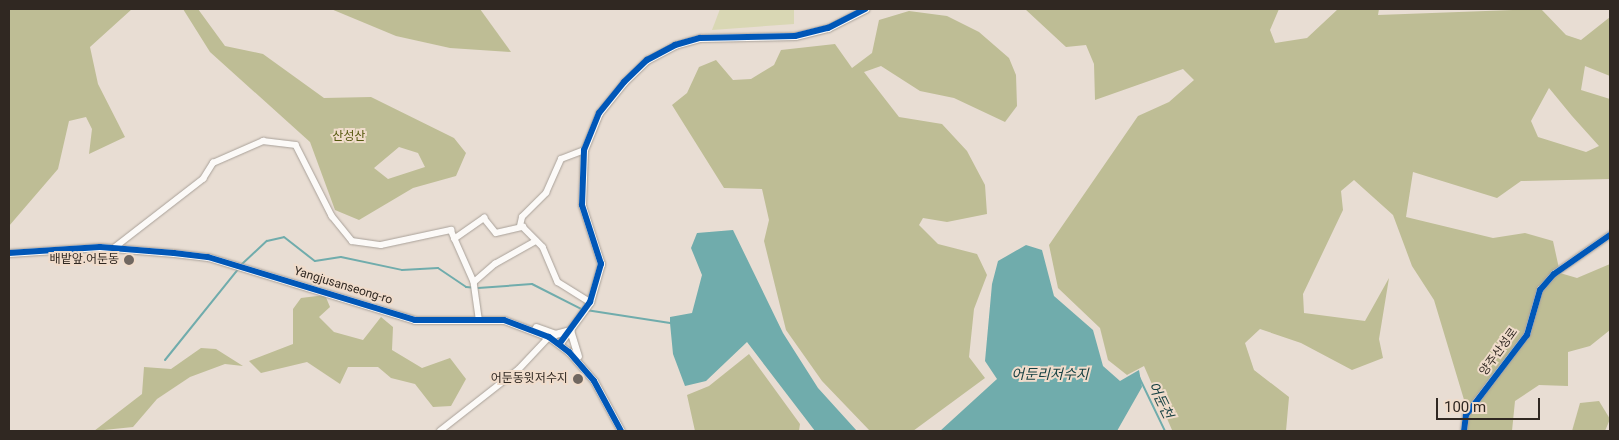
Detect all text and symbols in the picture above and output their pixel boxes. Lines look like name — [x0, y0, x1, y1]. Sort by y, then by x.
park label: 산성산 — [332, 130, 366, 144]
place label: 배밭앞.어둔동 — [50, 253, 119, 267]
marker: 배밭앞.어둔동 — [123, 254, 135, 266]
street label: Yangjusanseong-ro — [292, 264, 394, 308]
street label: 양주산성로 — [1477, 325, 1521, 379]
water label: 어둔리저수지 — [1011, 366, 1089, 382]
place label: 어둔동윗저수지 — [491, 372, 568, 386]
marker: 어둔동윗저수지 — [572, 373, 584, 385]
water label: 어둔천 — [1145, 379, 1177, 421]
scale bar — [1439, 388, 1543, 420]
text: 100 m — [1444, 398, 1486, 416]

